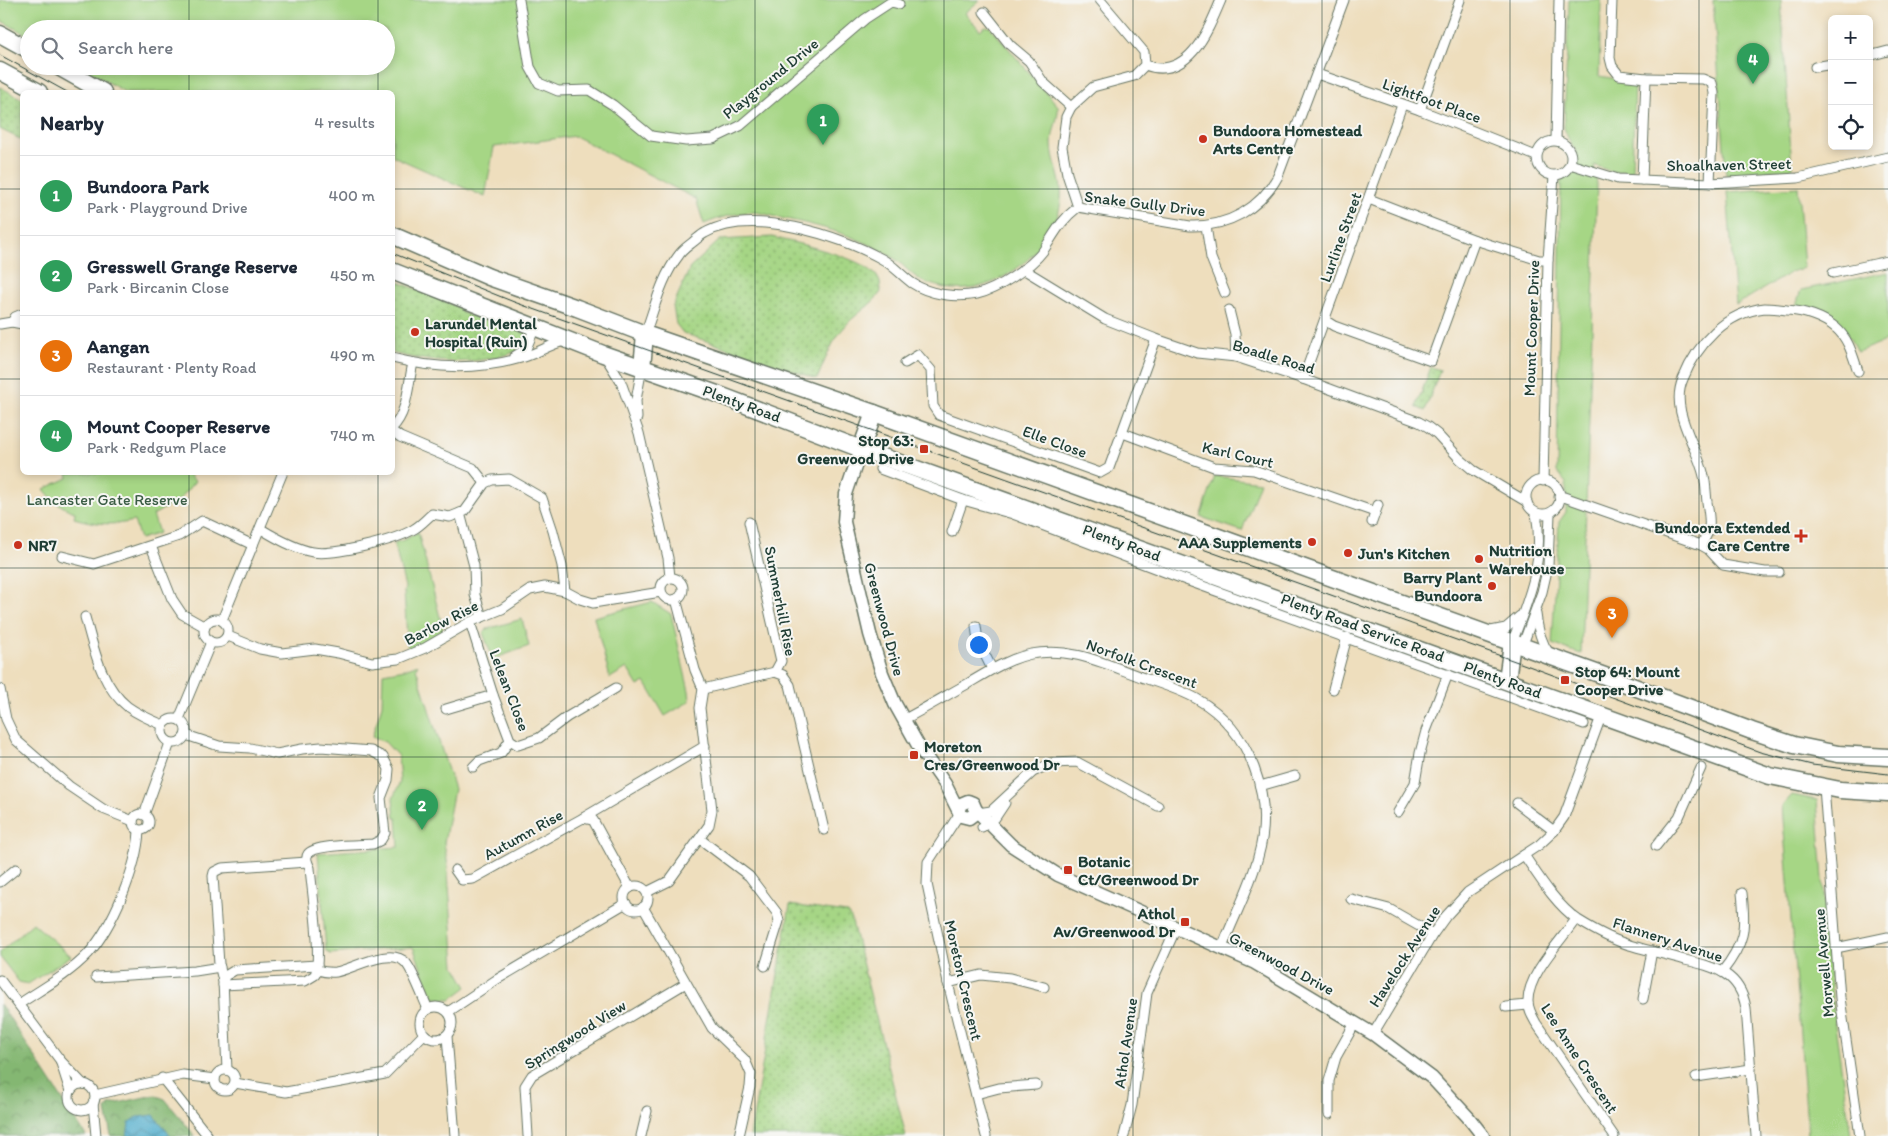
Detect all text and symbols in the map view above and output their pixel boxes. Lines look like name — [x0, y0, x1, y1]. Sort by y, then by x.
map controls — [1828, 15, 1873, 150]
button: + — [1828, 15, 1873, 60]
search box — [20, 20, 395, 75]
icon: search — [38, 34, 66, 62]
street label: Playground Drive — [718, 34, 822, 123]
text: Search here — [78, 36, 173, 59]
pin: 4 — [1737, 43, 1769, 84]
button: − — [1828, 60, 1873, 105]
street label: Lightfoot Place — [1380, 74, 1484, 127]
pin: 1 — [807, 104, 839, 145]
button: locate — [1828, 105, 1873, 150]
text: Nearby — [40, 110, 104, 135]
text: 4 results — [314, 113, 375, 132]
place label: Bundoora Homestead Arts Centre — [1212, 121, 1362, 158]
marker: Bundoora Homestead Arts Centre — [1197, 133, 1209, 145]
street label: Shoalhaven Street — [1666, 154, 1792, 175]
text: Bundoora Park — [87, 175, 209, 198]
text: 1 — [52, 186, 60, 205]
text: 400 m — [329, 186, 375, 205]
street label: Snake Gully Drive — [1083, 187, 1207, 220]
street label: Lurline Street — [1315, 190, 1366, 285]
text: Park · Playground Drive — [87, 198, 247, 217]
text: Gresswell Grange Reserve — [87, 255, 298, 278]
street label: Mount Cooper Drive — [1520, 259, 1543, 397]
text: 2 — [52, 266, 60, 285]
text: 450 m — [330, 266, 375, 285]
text: Park · Bircanin Close — [87, 278, 229, 297]
place label: Larundel Mental Hospital (Ruin) — [425, 314, 537, 352]
marker: Larundel Mental Hospital (Ruin) — [409, 326, 421, 338]
text: Aangan — [87, 335, 150, 358]
street label: Boadle Road — [1230, 335, 1318, 378]
text: 3 — [52, 346, 60, 365]
text: 490 m — [330, 346, 375, 365]
text: Restaurant · Plenty Road — [87, 358, 256, 377]
street label: Plenty Road — [700, 381, 784, 427]
text: Mount Cooper Reserve — [87, 415, 270, 438]
street label: Elle Close — [1020, 421, 1090, 462]
text: 4 — [51, 426, 61, 445]
text: 740 m — [331, 426, 375, 445]
place label: Stop 63: Greenwood Drive — [797, 431, 914, 468]
street label: Karl Court — [1200, 437, 1275, 472]
text: Park · Redgum Place — [87, 438, 226, 457]
marker: Stop 63: Greenwood Drive — [918, 443, 930, 455]
park label: Lancaster Gate Reserve — [26, 490, 188, 509]
place label: Bundoora Extended Care Centre — [1654, 518, 1790, 555]
street label: Plenty Road — [1080, 520, 1164, 566]
marker: Bundoora Extended Care Centre — [1794, 529, 1808, 543]
place label: AAA Supplements — [1178, 533, 1302, 553]
place label: NR7 — [28, 536, 57, 555]
marker: AAA Supplements — [1306, 536, 1318, 548]
marker: NR7 — [12, 539, 24, 551]
place label: Nutrition Warehouse — [1489, 541, 1565, 578]
street label: Summerhill Rise — [761, 544, 801, 658]
place label: Jun's Kitchen — [1357, 544, 1451, 563]
marker: Jun's Kitchen — [1342, 547, 1354, 559]
marker: Nutrition Warehouse — [1473, 553, 1485, 565]
street label: Greenwood Drive — [860, 560, 909, 678]
place label: Barry Plant Bundoora — [1403, 568, 1483, 605]
marker: Barry Plant Bundoora — [1486, 580, 1498, 592]
street label: Plenty Road Service Road — [1278, 589, 1447, 666]
street label: Barlow Rise — [401, 596, 481, 649]
pin: 3 — [1596, 597, 1628, 638]
your location — [966, 632, 992, 658]
street label: Norfolk Crescent — [1084, 635, 1200, 692]
street label: Lelean Close — [485, 647, 534, 734]
street label: Plenty Road — [1461, 657, 1545, 703]
place label: Stop 64: Mount Cooper Drive — [1575, 662, 1680, 700]
marker: Stop 64: Mount Cooper Drive — [1559, 674, 1571, 686]
place label: Moreton Cres/Greenwood Dr — [924, 737, 1060, 774]
marker: Moreton Cres/Greenwood Dr — [908, 749, 920, 761]
pin: 2 — [406, 789, 438, 830]
street label: Autumn Rise — [480, 805, 566, 864]
place label: Botanic Ct/Greenwood Dr — [1078, 852, 1199, 889]
marker: Botanic Ct/Greenwood Dr — [1062, 864, 1074, 876]
street label: Havelock Avenue — [1365, 902, 1444, 1011]
place label: Athol Av/Greenwood Dr — [1052, 904, 1176, 941]
street label: Morwell Avenue — [1809, 908, 1838, 1018]
street label: Flannery Avenue — [1610, 913, 1725, 966]
marker: Athol Av/Greenwood Dr — [1179, 916, 1191, 928]
street label: Moreton Crescent — [940, 918, 987, 1042]
street label: Greenwood Drive — [1226, 928, 1338, 999]
street label: Springwood View — [521, 995, 630, 1073]
street label: Athol Avenue — [1110, 997, 1141, 1089]
street label: Lee Anne Crescent — [1537, 1000, 1622, 1117]

